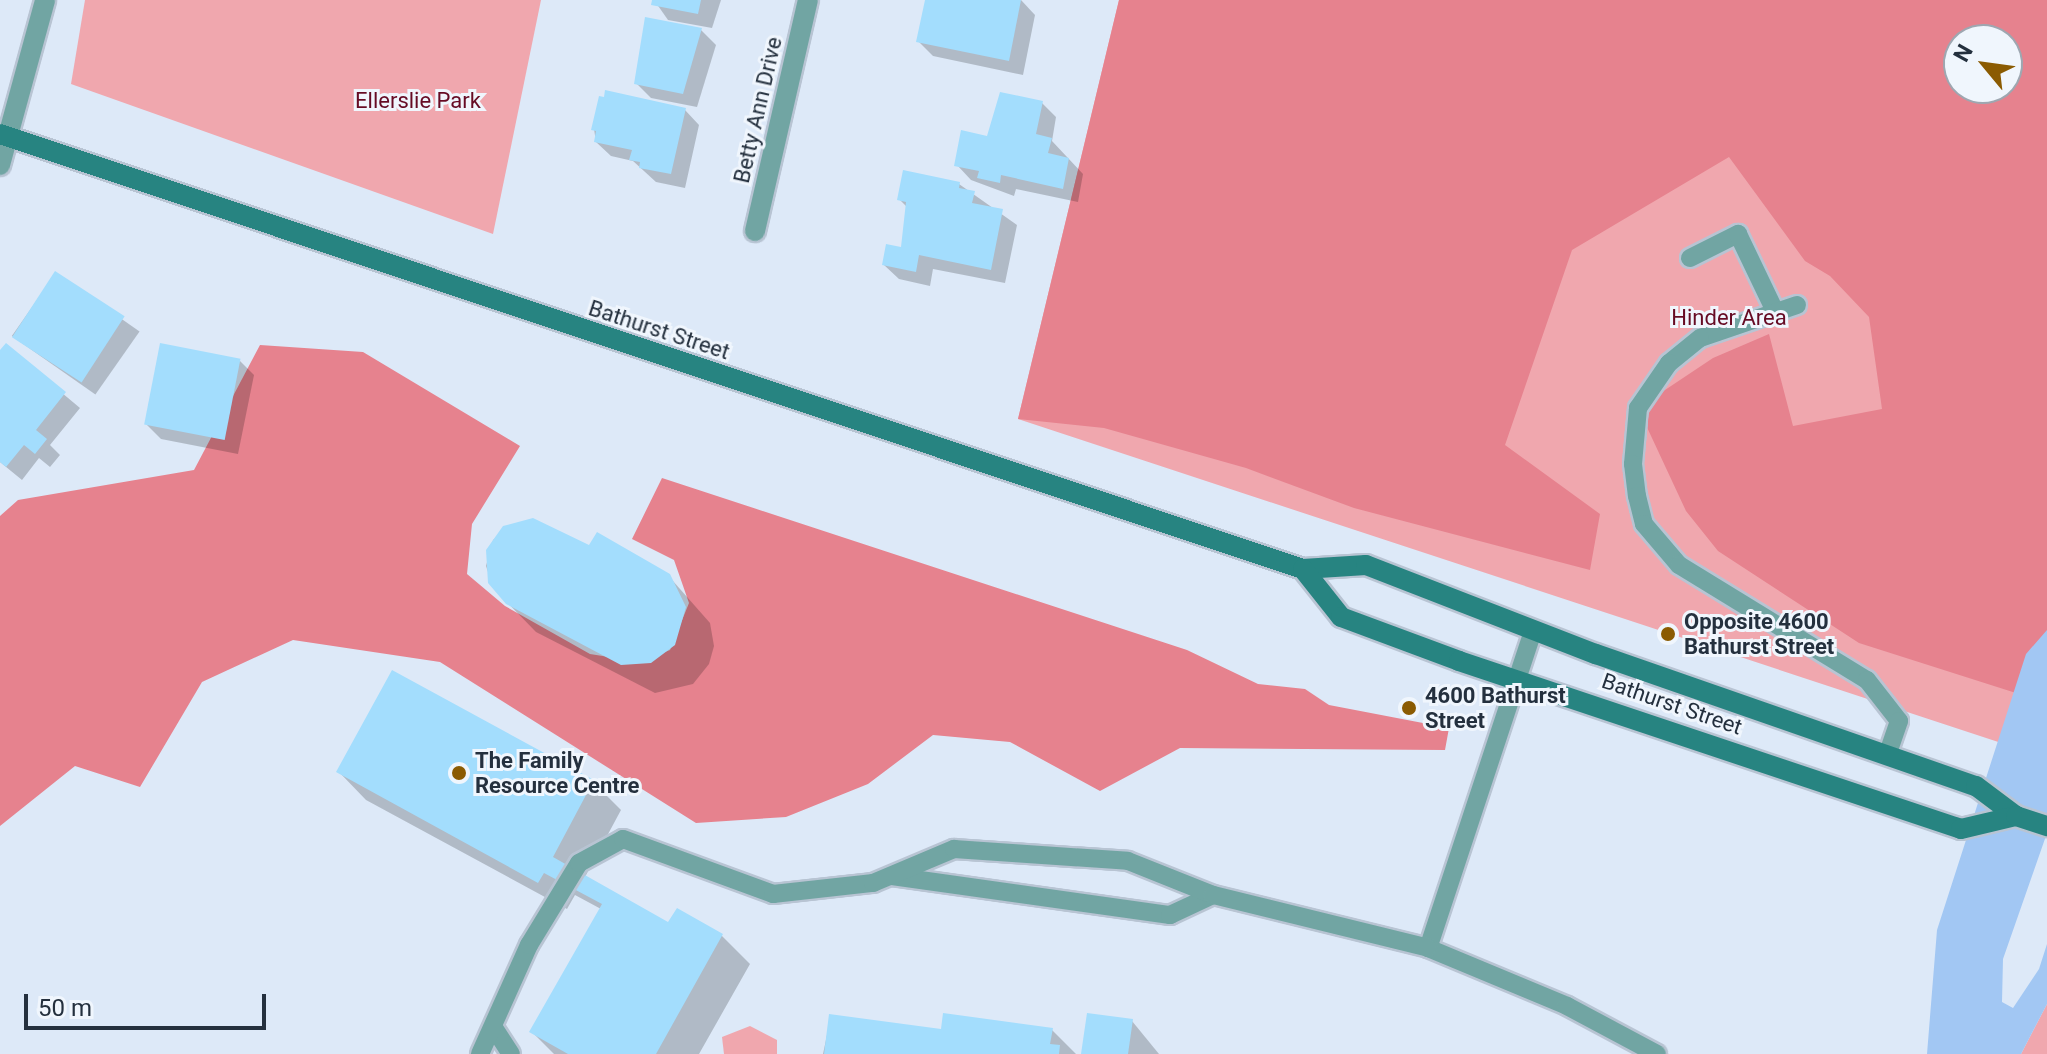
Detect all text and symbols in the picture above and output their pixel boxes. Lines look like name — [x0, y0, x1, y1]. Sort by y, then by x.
north arrow — [1943, 24, 2023, 104]
street label: Betty Ann Drive — [728, 34, 788, 186]
text: N — [1949, 40, 1978, 66]
park label: Ellerslie Park — [355, 88, 481, 114]
street label: Bathurst Street — [585, 295, 733, 365]
park label: Hinder Area — [1671, 305, 1787, 331]
place label: Opposite 4600 Bathurst Street — [1684, 608, 1834, 660]
marker: Opposite 4600 Bathurst Street — [1659, 625, 1677, 643]
street label: Bathurst Street — [1598, 668, 1746, 740]
place label: 4600 Bathurst Street — [1425, 682, 1566, 734]
marker: 4600 Bathurst Street — [1400, 699, 1418, 717]
place label: The Family Resource Centre — [475, 747, 639, 798]
marker: The Family Resource Centre — [450, 764, 468, 782]
scale bar — [28, 978, 270, 1028]
text: 50 m — [38, 994, 92, 1022]

